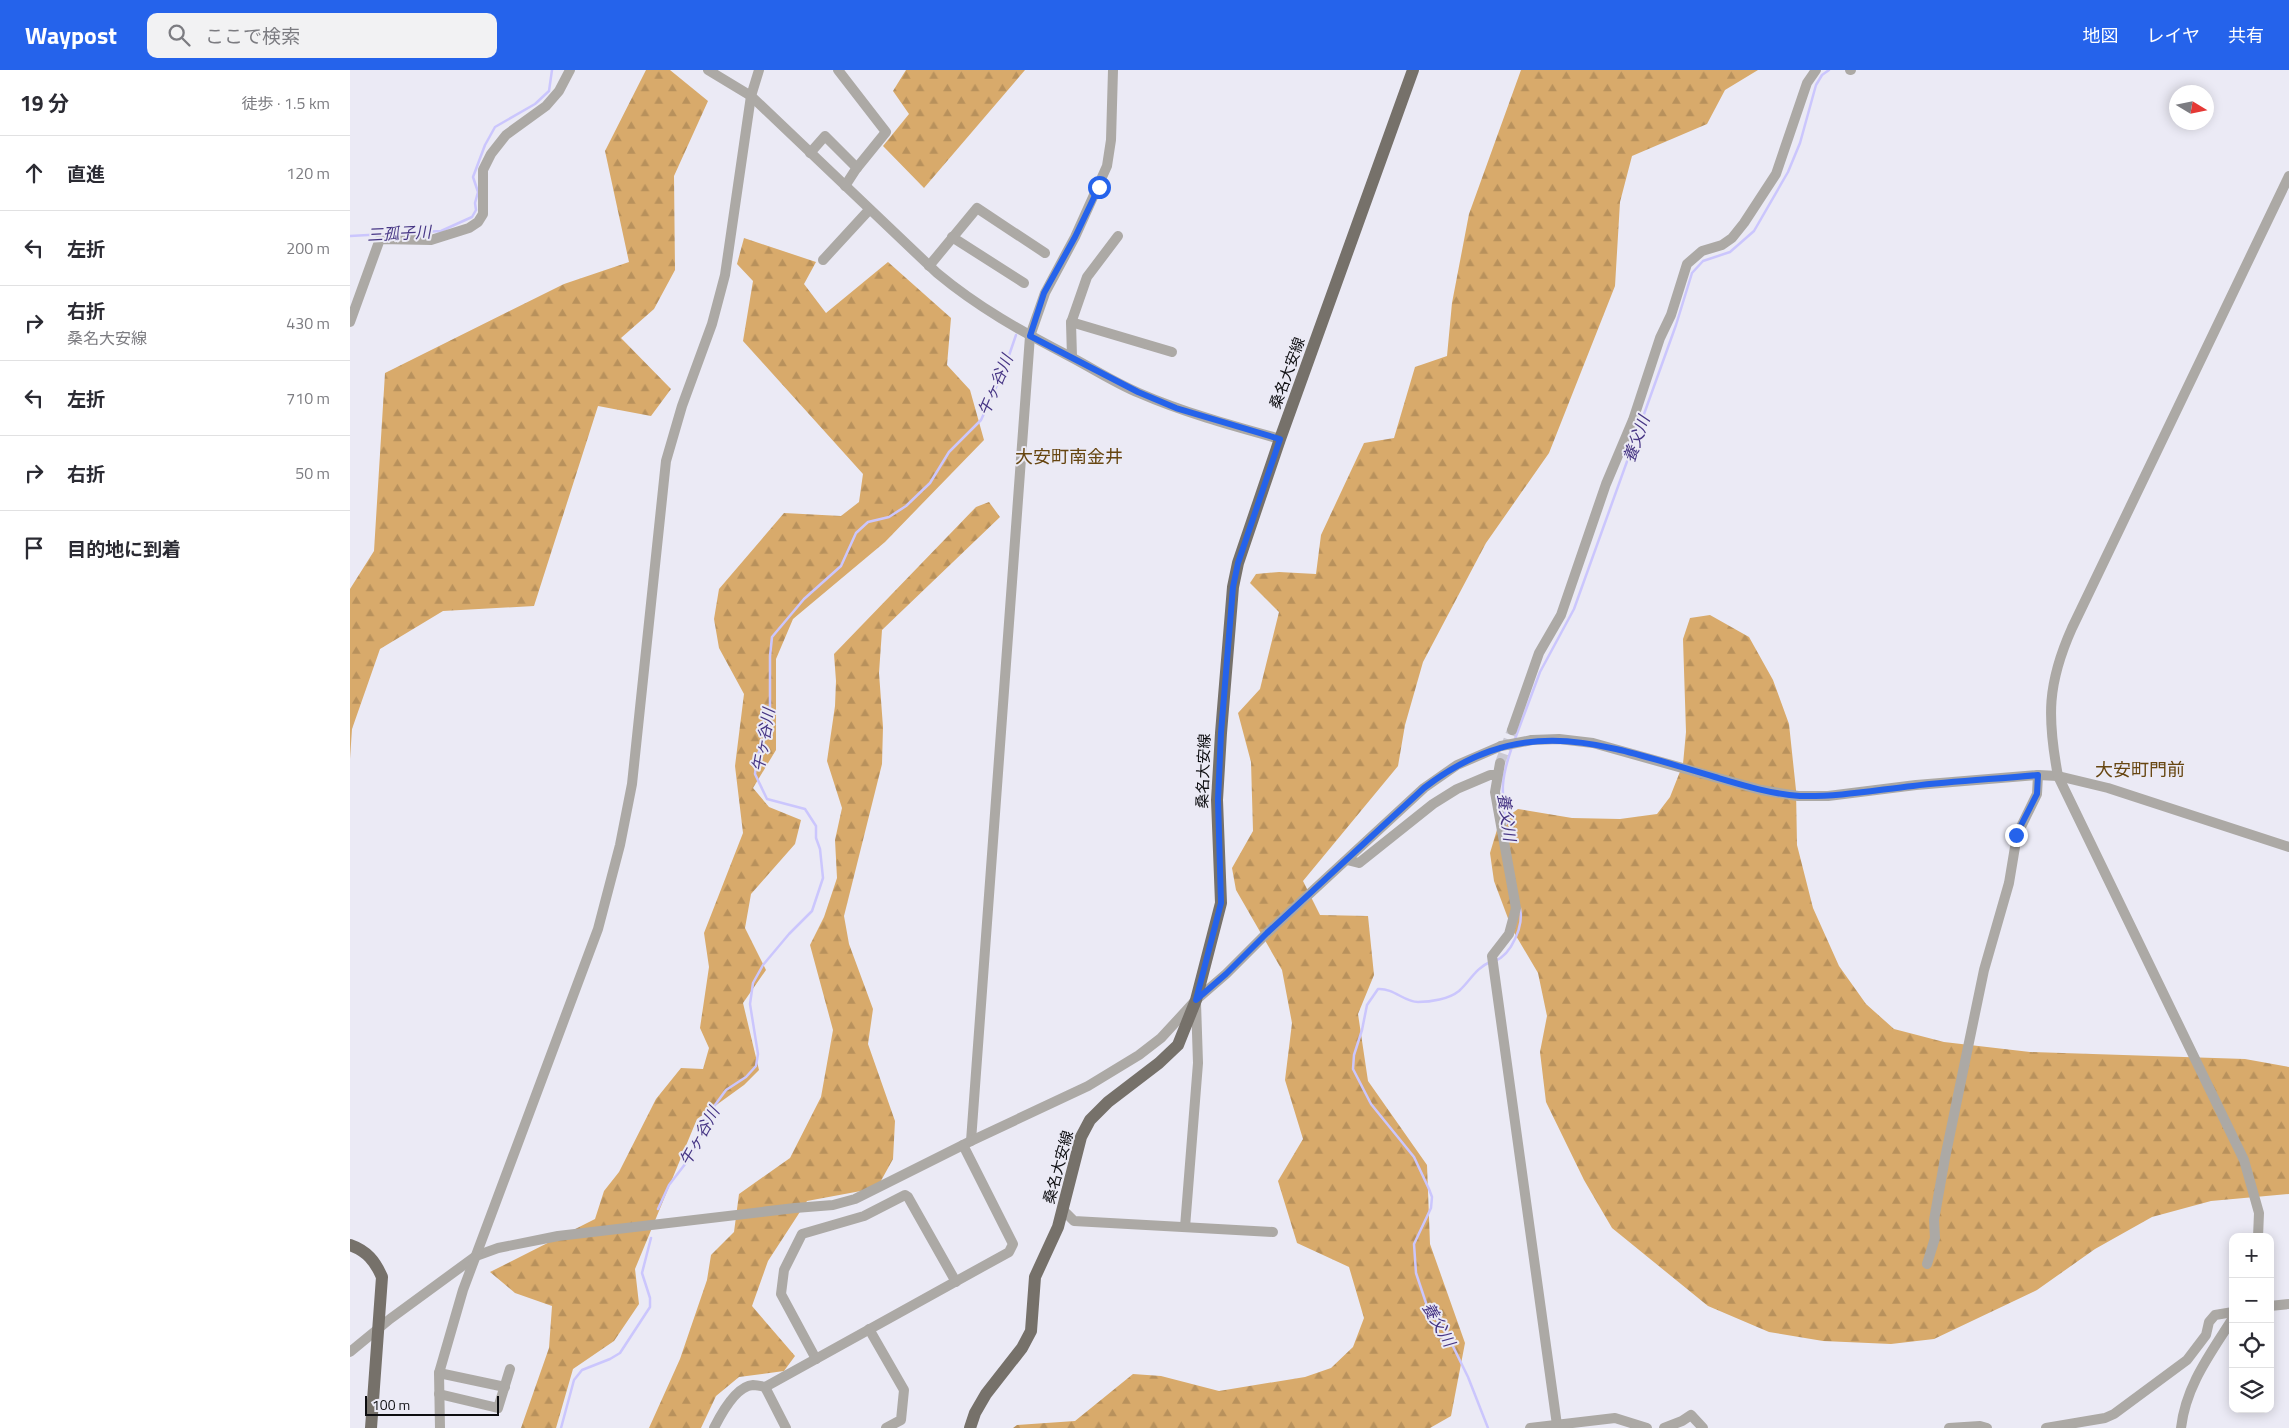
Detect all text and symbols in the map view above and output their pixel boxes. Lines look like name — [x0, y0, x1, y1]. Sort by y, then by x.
search box — [147, 13, 497, 58]
text: Waypost — [25, 17, 117, 53]
icon: search — [165, 21, 193, 49]
text: ここで検索 — [205, 21, 300, 50]
text: 地図 — [2083, 22, 2119, 49]
text: レイヤ — [2147, 22, 2200, 49]
text: 共有 — [2228, 22, 2264, 49]
north arrow — [2169, 85, 2214, 130]
text: 19 分 — [20, 87, 69, 119]
text: 徒歩 · 1.5 km — [242, 91, 330, 115]
icon: ahead — [20, 159, 48, 187]
text: 直進 — [67, 159, 105, 188]
text: 120 m — [286, 161, 330, 185]
route start — [1088, 176, 1111, 199]
water label: 三孤子川 — [366, 219, 434, 247]
icon: left — [20, 234, 48, 262]
text: 左折 — [67, 234, 105, 263]
text: 200 m — [286, 236, 330, 260]
text: 右折 — [67, 296, 105, 325]
icon: right — [20, 309, 48, 337]
text: 430 m — [286, 311, 330, 335]
text: 桑名大安線 — [67, 326, 147, 350]
street label: 桑名大安線 — [1263, 334, 1311, 412]
water label: 午ヶ谷川 — [971, 349, 1019, 419]
icon: left — [20, 384, 48, 412]
text: 左折 — [67, 384, 105, 413]
text: 710 m — [286, 386, 330, 410]
water label: 養父川 — [1617, 410, 1656, 466]
district label: 大安町南金井 — [1015, 443, 1123, 470]
icon: right — [20, 459, 48, 487]
text: 右折 — [67, 459, 105, 488]
text: 50 m — [295, 461, 330, 485]
icon: arrive — [20, 534, 48, 562]
text: 目的地に到着 — [67, 534, 181, 563]
water label: 午ヶ谷川 — [746, 704, 781, 774]
street label: 桑名大安線 — [1190, 733, 1216, 809]
district label: 大安町門前 — [2095, 756, 2185, 783]
water label: 養父川 — [1492, 792, 1523, 844]
route end — [2005, 824, 2028, 847]
water label: 午ヶ谷川 — [673, 1100, 726, 1170]
street label: 桑名大安線 — [1037, 1128, 1079, 1206]
map controls — [2229, 1233, 2274, 1413]
button: + — [2229, 1233, 2274, 1278]
button: − — [2229, 1278, 2274, 1323]
water label: 養父川 — [1417, 1297, 1462, 1353]
button: locate — [2229, 1323, 2274, 1368]
button: layers — [2229, 1368, 2274, 1413]
scale bar — [365, 1393, 499, 1416]
text: 100 m — [372, 1394, 410, 1415]

